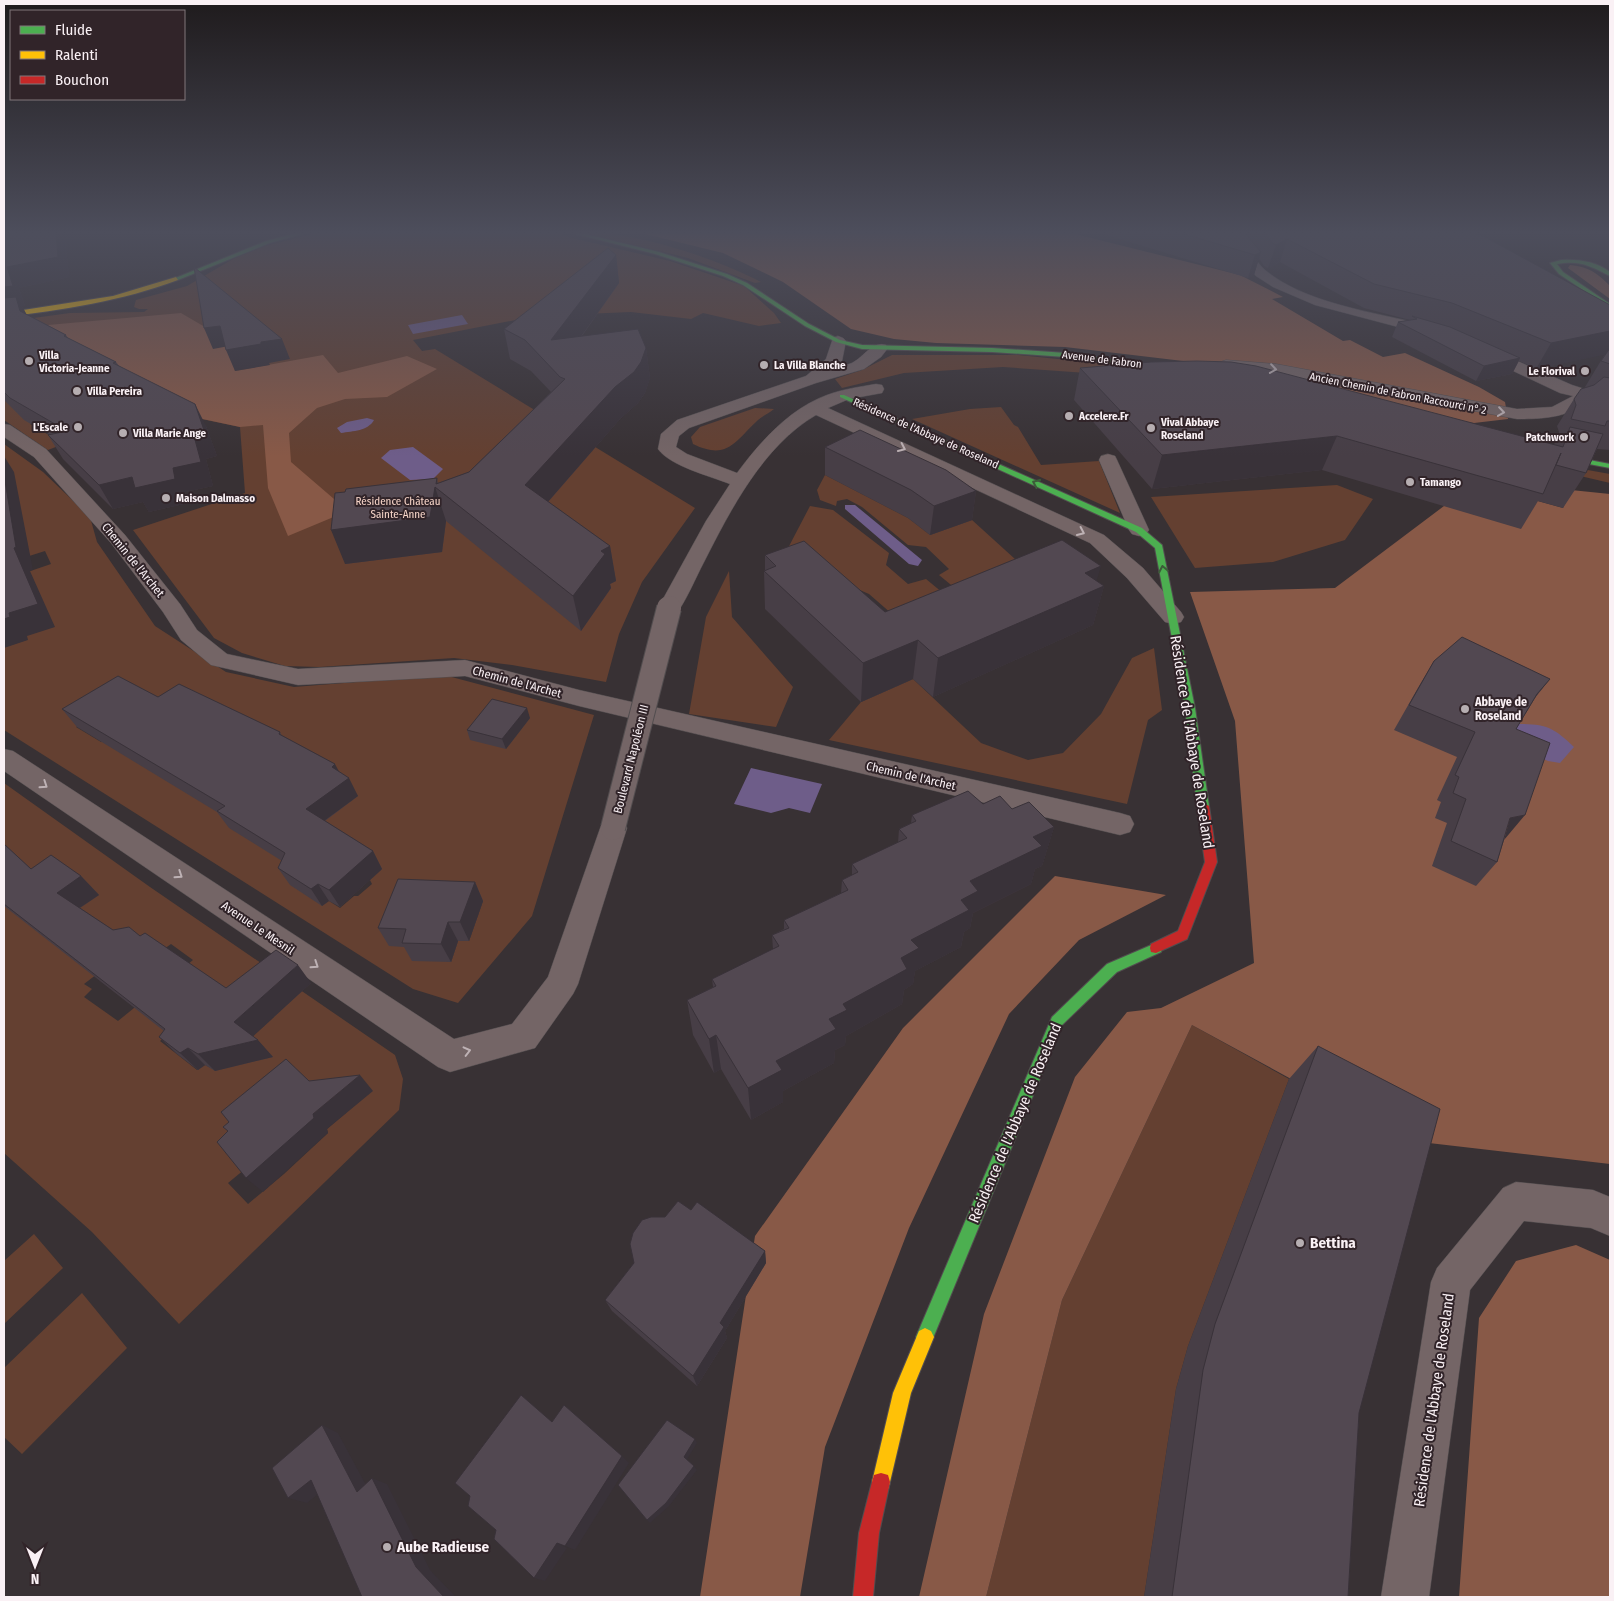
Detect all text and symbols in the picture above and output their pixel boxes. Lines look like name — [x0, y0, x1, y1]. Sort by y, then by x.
legend — [10, 10, 185, 100]
text: Fluide — [55, 21, 92, 39]
text: Ralenti — [55, 46, 98, 64]
text: Bouchon — [55, 71, 109, 89]
street label: Avenue de Fabron — [1061, 348, 1142, 371]
place label: Villa Victoria-Jeanne — [38, 349, 110, 375]
marker: Villa Victoria-Jeanne — [23, 355, 35, 367]
marker: La Villa Blanche — [758, 359, 770, 371]
place label: La Villa Blanche — [774, 359, 846, 372]
one-way arrow — [1268, 364, 1277, 374]
place label: Le Florival — [1528, 365, 1576, 378]
marker: Le Florival — [1579, 365, 1591, 377]
street label: Ancien Chemin de Fabron Raccourci n° 2 — [1308, 370, 1488, 417]
marker: Villa Pereira — [71, 385, 83, 397]
place label: Villa Pereira — [86, 385, 142, 398]
street label: Résidence de l'Abbaye de Roseland — [851, 395, 1001, 472]
one-way arrow — [1497, 406, 1505, 416]
marker: Accelere.Fr — [1063, 410, 1075, 422]
place label: Accelere.Fr — [1078, 410, 1129, 423]
place label: Vival Abbaye Roseland — [1160, 416, 1220, 442]
place label: L'Escale — [33, 421, 68, 434]
marker: L'Escale — [72, 421, 84, 433]
marker: Vival Abbaye Roseland — [1145, 422, 1157, 434]
marker: Villa Marie Ange — [117, 427, 129, 439]
place label: Villa Marie Ange — [132, 427, 206, 440]
place label: Patchwork — [1526, 431, 1574, 444]
marker: Patchwork — [1578, 431, 1590, 443]
one-way arrow — [897, 442, 906, 453]
marker: Tamango — [1404, 476, 1416, 488]
place label: Tamango — [1420, 476, 1461, 489]
one-way arrow — [1032, 479, 1041, 490]
marker: Maison Dalmasso — [160, 492, 172, 504]
place label: Maison Dalmasso — [176, 492, 255, 505]
park label: Résidence Château Sainte-Anne — [356, 495, 440, 521]
street label: Chemin de l'Archet — [99, 520, 167, 600]
one-way arrow — [1076, 525, 1085, 536]
one-way arrow — [1159, 565, 1169, 574]
street label: Résidence de l'Abbaye de Roseland — [1166, 634, 1218, 850]
street label: Chemin de l'Archet — [471, 663, 563, 701]
place label: Abbaye de Roseland — [1474, 695, 1527, 723]
street label: Boulevard Napoléon III — [611, 703, 651, 815]
marker: Abbaye de Roseland — [1459, 703, 1471, 715]
street label: Chemin de l'Archet — [865, 759, 957, 793]
one-way arrow — [39, 779, 48, 788]
one-way arrow — [174, 869, 183, 878]
street label: Avenue Le Mesnil — [219, 898, 297, 958]
one-way arrow — [309, 959, 318, 968]
street label: Résidence de l'Abbaye de Roseland — [965, 1020, 1065, 1226]
one-way arrow — [462, 1047, 470, 1057]
place label: Bettina — [1310, 1234, 1356, 1252]
marker: Bettina — [1294, 1237, 1306, 1249]
street label: Résidence de l'Abbaye de Roseland — [1410, 1292, 1458, 1508]
place label: Aube Radieuse — [396, 1538, 490, 1556]
north arrow — [10, 1541, 60, 1591]
marker: Aube Radieuse — [381, 1541, 393, 1553]
text: N — [31, 1570, 39, 1587]

